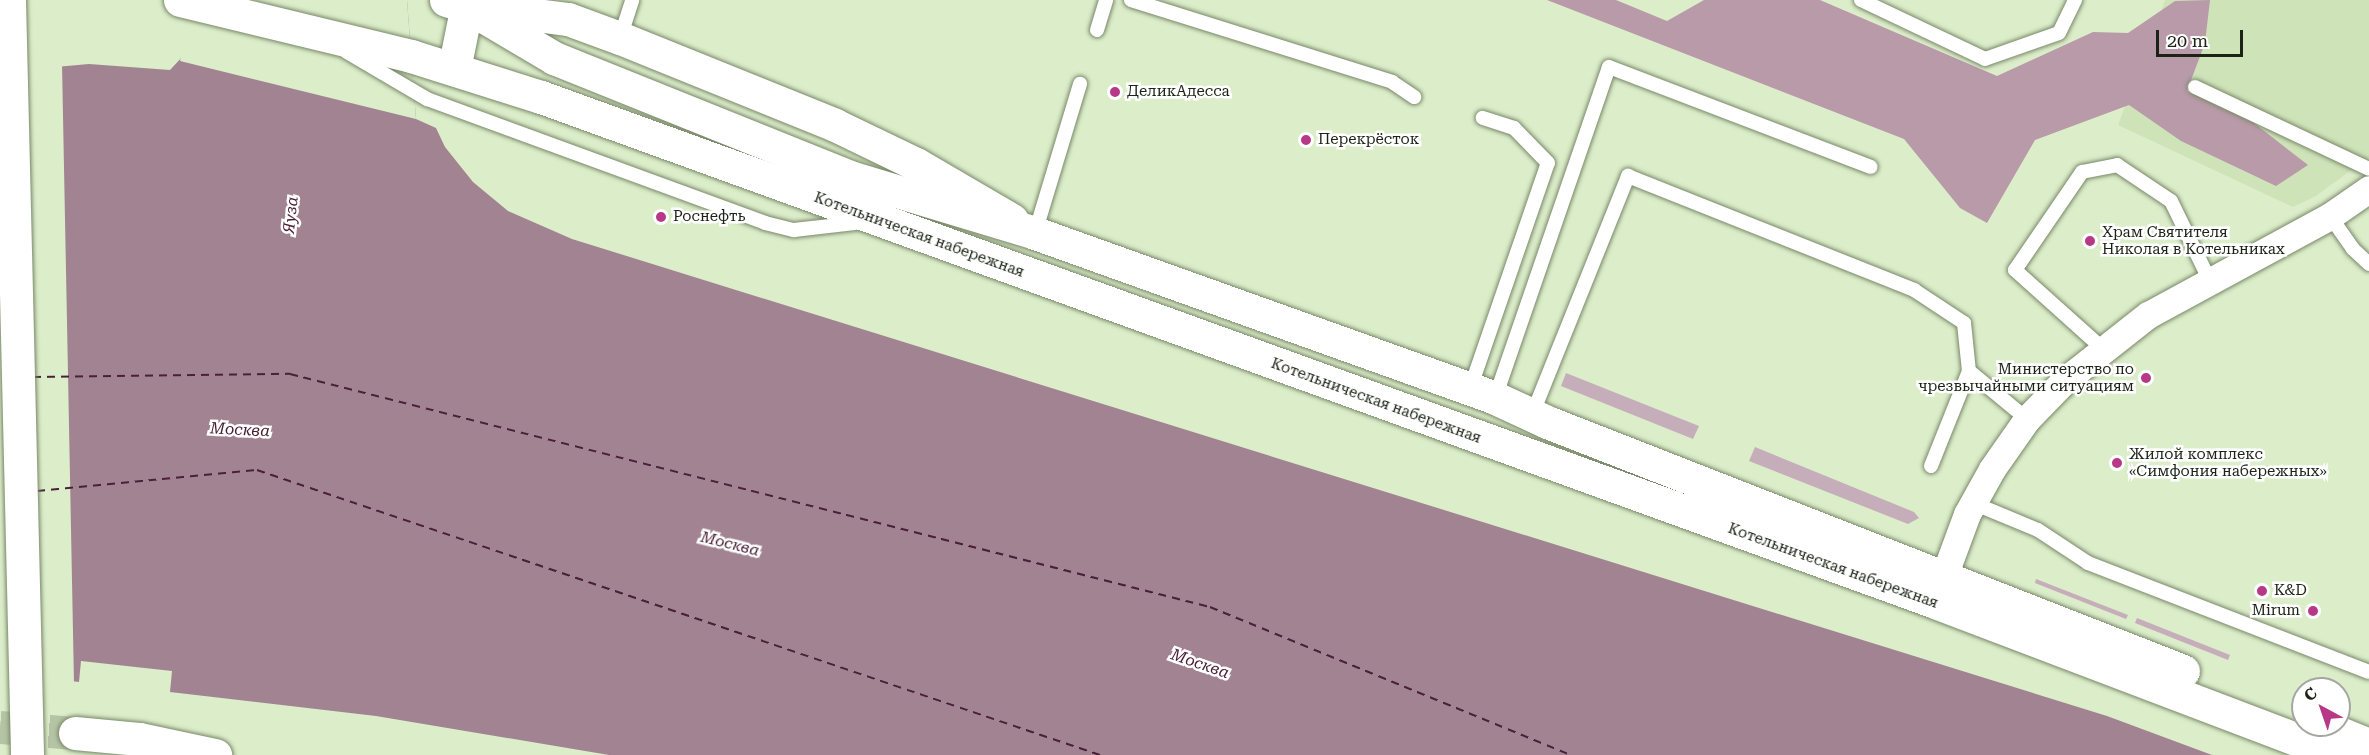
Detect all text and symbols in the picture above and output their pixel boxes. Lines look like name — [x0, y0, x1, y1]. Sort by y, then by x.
scale bar — [2159, 18, 2246, 56]
text: 20 m — [2167, 30, 2208, 51]
place label: ДеликАдесса — [1127, 83, 1230, 101]
marker: ДеликАдесса — [1108, 85, 1122, 99]
place label: Перекрёсток — [1318, 131, 1419, 149]
marker: Перекрёсток — [1299, 133, 1313, 147]
street label: Котельническая набережная — [811, 189, 1027, 281]
water label: Яуза — [280, 196, 302, 234]
place label: Роснефть — [673, 208, 745, 226]
marker: Роснефть — [654, 210, 668, 224]
place label: Храм Святителя Николая в Котельниках — [2102, 223, 2285, 258]
marker: Храм Святителя Николая в Котельниках — [2083, 234, 2097, 248]
street label: Котельническая набережная — [1268, 355, 1484, 447]
place label: Министерство по чрезвычайными ситуациям — [1918, 360, 2134, 395]
marker: Министерство по чрезвычайными ситуациям — [2139, 371, 2153, 385]
water label: Москва — [210, 419, 270, 441]
place label: Жилой комплекс «Симфония набережных» — [2129, 445, 2327, 480]
marker: Жилой комплекс «Симфония набережных» — [2110, 456, 2124, 470]
street label: Котельническая набережная — [1725, 520, 1941, 612]
water label: Москва — [699, 527, 761, 561]
place label: K&D — [2274, 582, 2307, 600]
marker: K&D — [2255, 584, 2269, 598]
place label: Mirum — [2252, 602, 2300, 620]
marker: Mirum — [2304, 602, 2322, 620]
water label: Москва — [1169, 645, 1231, 683]
north arrow — [2291, 677, 2351, 737]
text: С — [2300, 683, 2321, 705]

